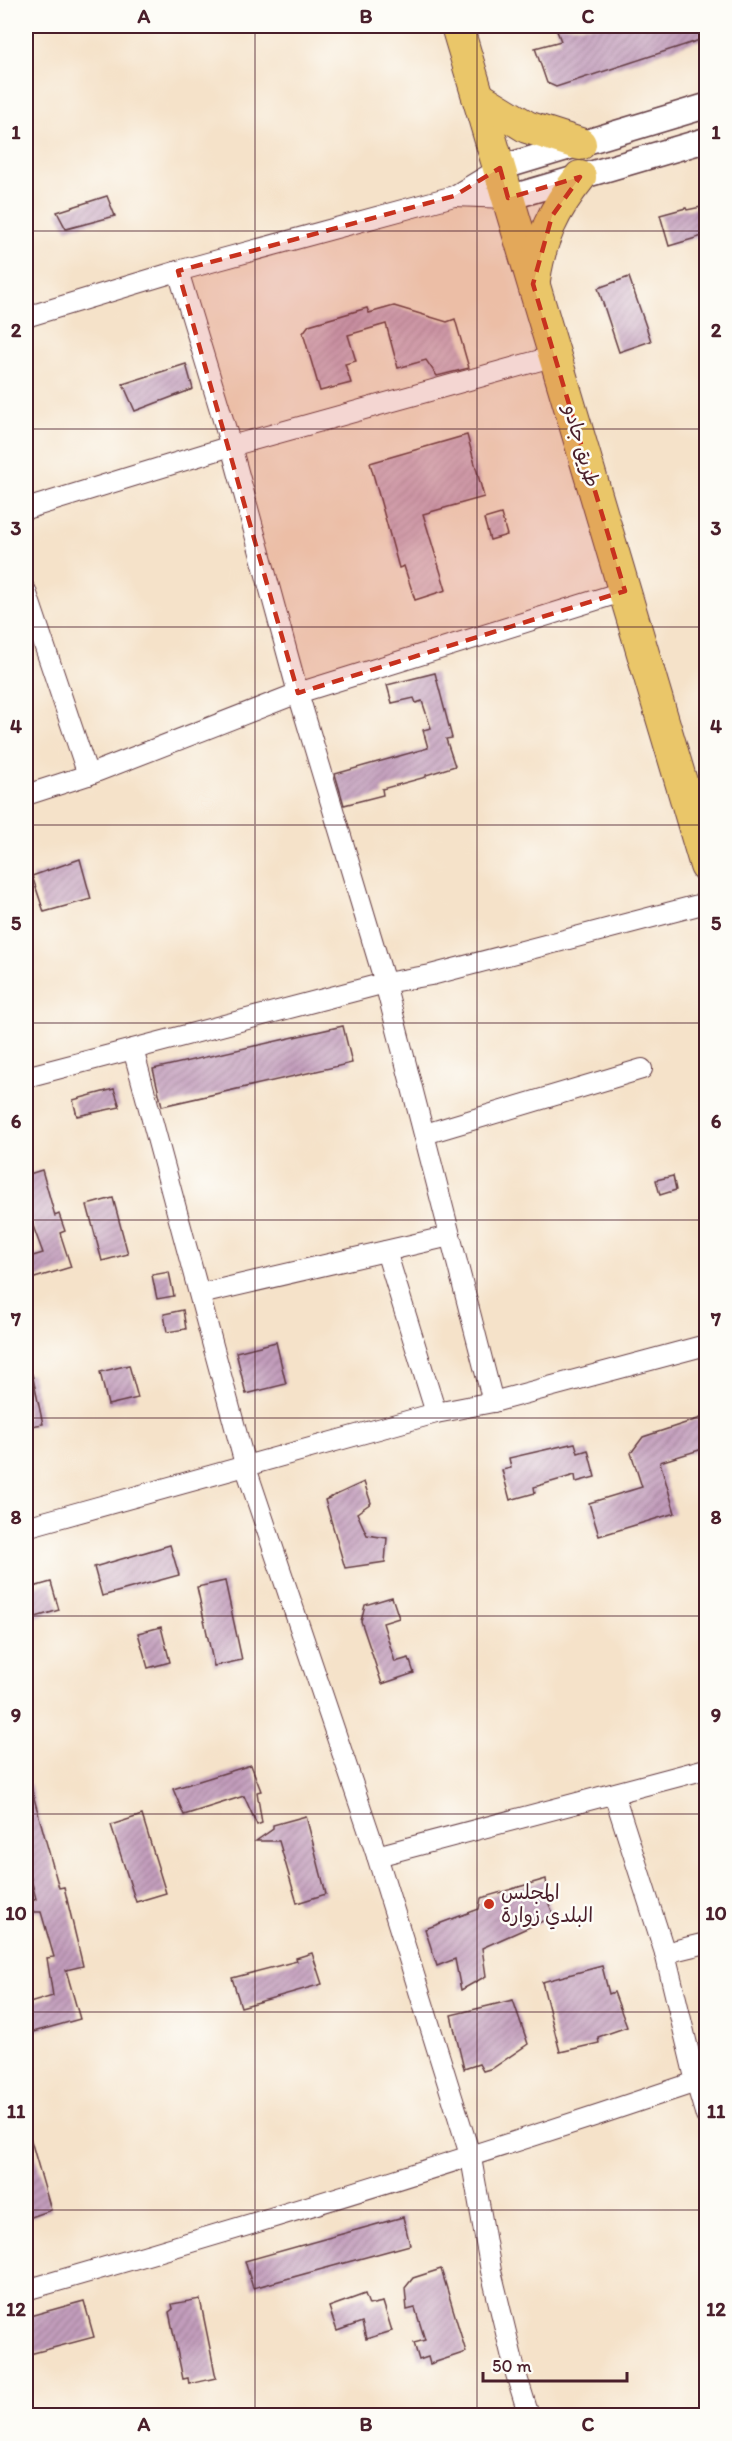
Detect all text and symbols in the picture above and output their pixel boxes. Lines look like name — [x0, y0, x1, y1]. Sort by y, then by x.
text: A — [137, 4, 151, 28]
text: B — [360, 4, 373, 28]
text: C — [582, 4, 595, 28]
text: 1 — [11, 120, 21, 144]
text: 1 — [711, 120, 721, 144]
text: 2 — [11, 318, 22, 342]
text: 2 — [711, 318, 722, 342]
street label: طريق جادو — [558, 400, 605, 490]
text: 3 — [11, 516, 22, 540]
text: 3 — [711, 516, 722, 540]
text: 4 — [10, 714, 22, 738]
text: 4 — [710, 714, 722, 738]
text: 5 — [11, 911, 22, 935]
text: 5 — [711, 911, 722, 935]
text: 6 — [11, 1109, 22, 1133]
text: 6 — [711, 1109, 722, 1133]
text: 7 — [10, 1307, 21, 1331]
text: 7 — [710, 1307, 721, 1331]
text: 8 — [11, 1505, 22, 1529]
text: 8 — [711, 1505, 722, 1529]
text: 9 — [11, 1703, 21, 1727]
text: 9 — [711, 1703, 721, 1727]
place label: المجلس البلدي زوارة — [501, 1880, 593, 1930]
marker: المجلس البلدي زوارة — [482, 1897, 496, 1911]
text: 10 — [5, 1901, 27, 1925]
text: 10 — [705, 1901, 727, 1925]
text: 11 — [7, 2099, 26, 2123]
text: 11 — [707, 2099, 726, 2123]
text: 12 — [6, 2297, 26, 2321]
text: 12 — [706, 2297, 726, 2321]
scale bar — [483, 2345, 627, 2383]
text: 50 m — [492, 2355, 532, 2377]
text: A — [137, 2412, 151, 2436]
text: B — [360, 2412, 373, 2436]
text: C — [582, 2412, 595, 2436]

